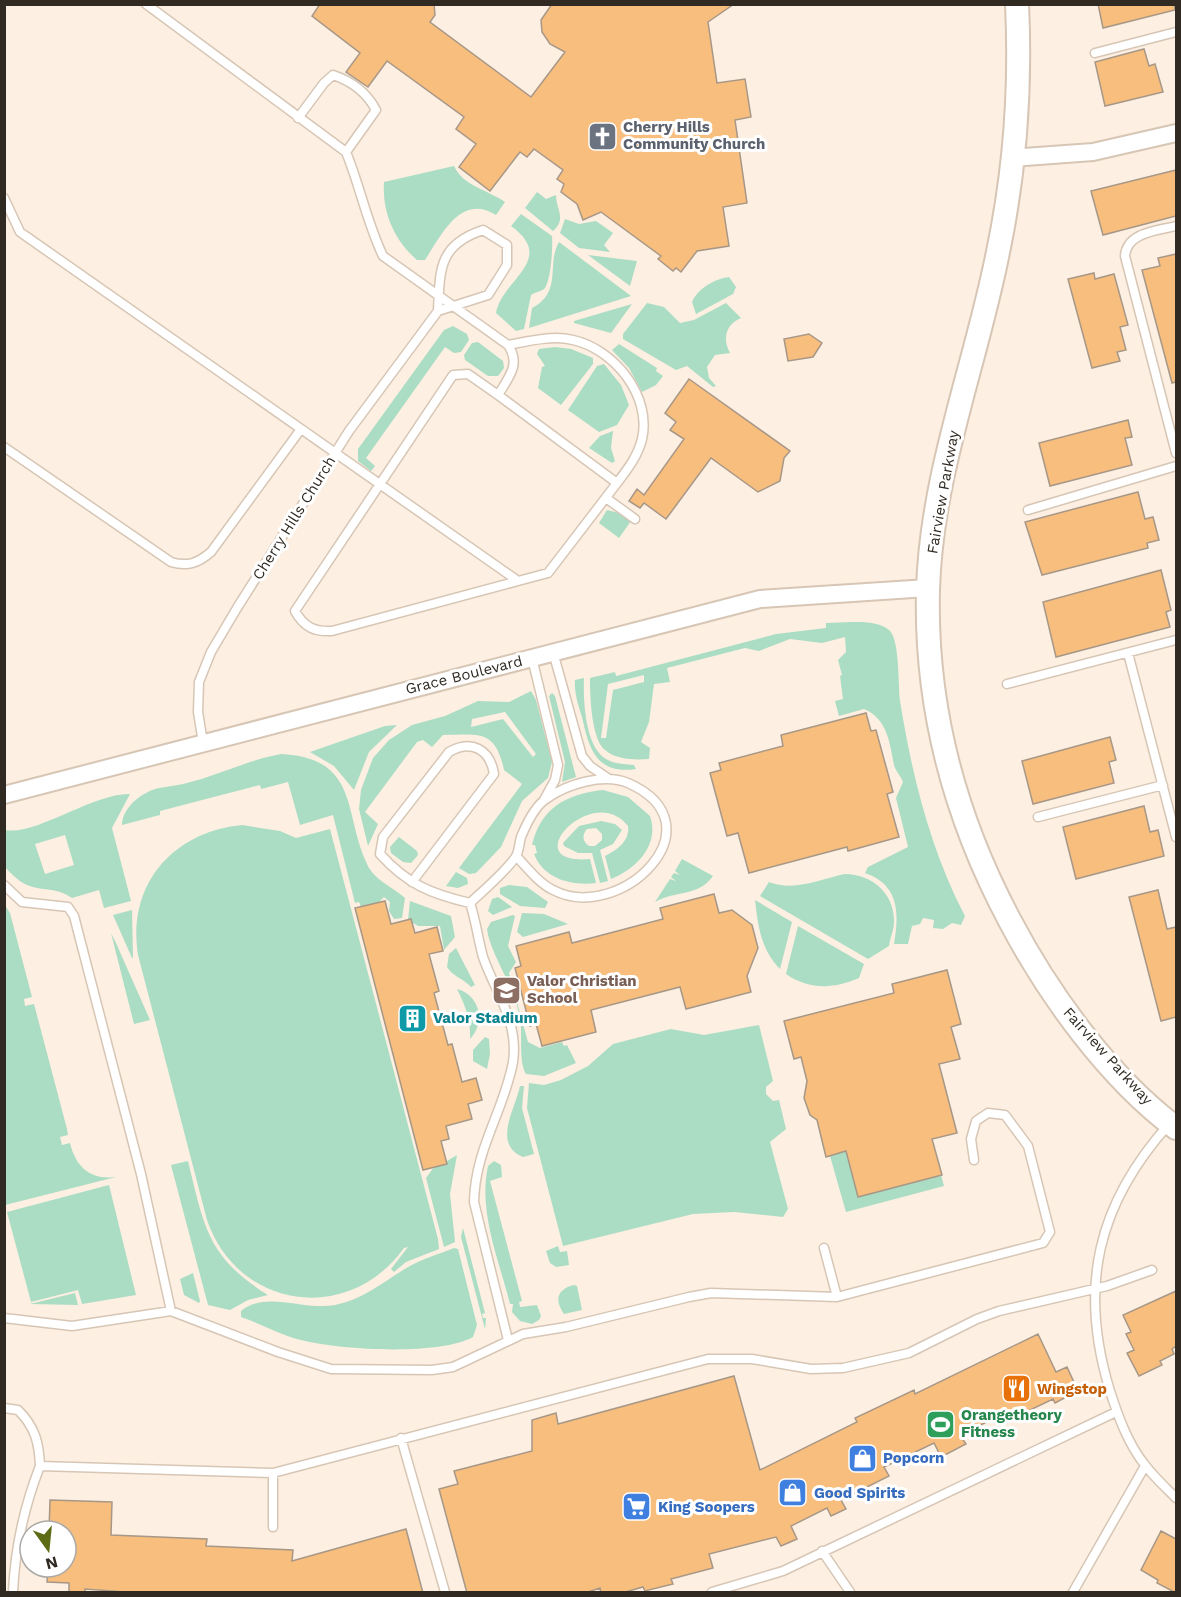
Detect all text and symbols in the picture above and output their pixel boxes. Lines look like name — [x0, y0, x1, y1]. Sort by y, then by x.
place label: Cherry Hills Community Church — [623, 118, 765, 153]
church icon: Cherry Hills Community Church — [586, 120, 618, 152]
street label: Fairview Parkway — [923, 429, 963, 555]
street label: Cherry Hills Church — [249, 453, 339, 583]
street label: Grace Boulevard — [404, 652, 524, 698]
place label: Valor Christian School — [527, 972, 637, 1007]
school or university icon: Valor Christian School — [490, 974, 522, 1006]
building icon: Valor Stadium — [396, 1002, 428, 1034]
street label: Fairview Parkway — [1059, 1004, 1157, 1109]
place label: Valor Stadium — [433, 1009, 538, 1027]
restaurant icon: Wingstop — [1000, 1373, 1032, 1405]
place label: Wingstop — [1037, 1380, 1107, 1398]
place label: Orangetheory Fitness — [961, 1406, 1063, 1441]
sports icon: Orangetheory Fitness — [924, 1408, 956, 1440]
shop icon: Popcorn — [846, 1442, 878, 1474]
place label: Popcorn — [883, 1449, 944, 1467]
shop icon: Good Spirits — [777, 1477, 809, 1509]
place label: Good Spirits — [814, 1484, 905, 1502]
supermarket icon: King Soopers — [621, 1491, 653, 1523]
place label: King Soopers — [658, 1498, 755, 1516]
north arrow — [18, 1519, 78, 1579]
text: N — [44, 1552, 60, 1574]

